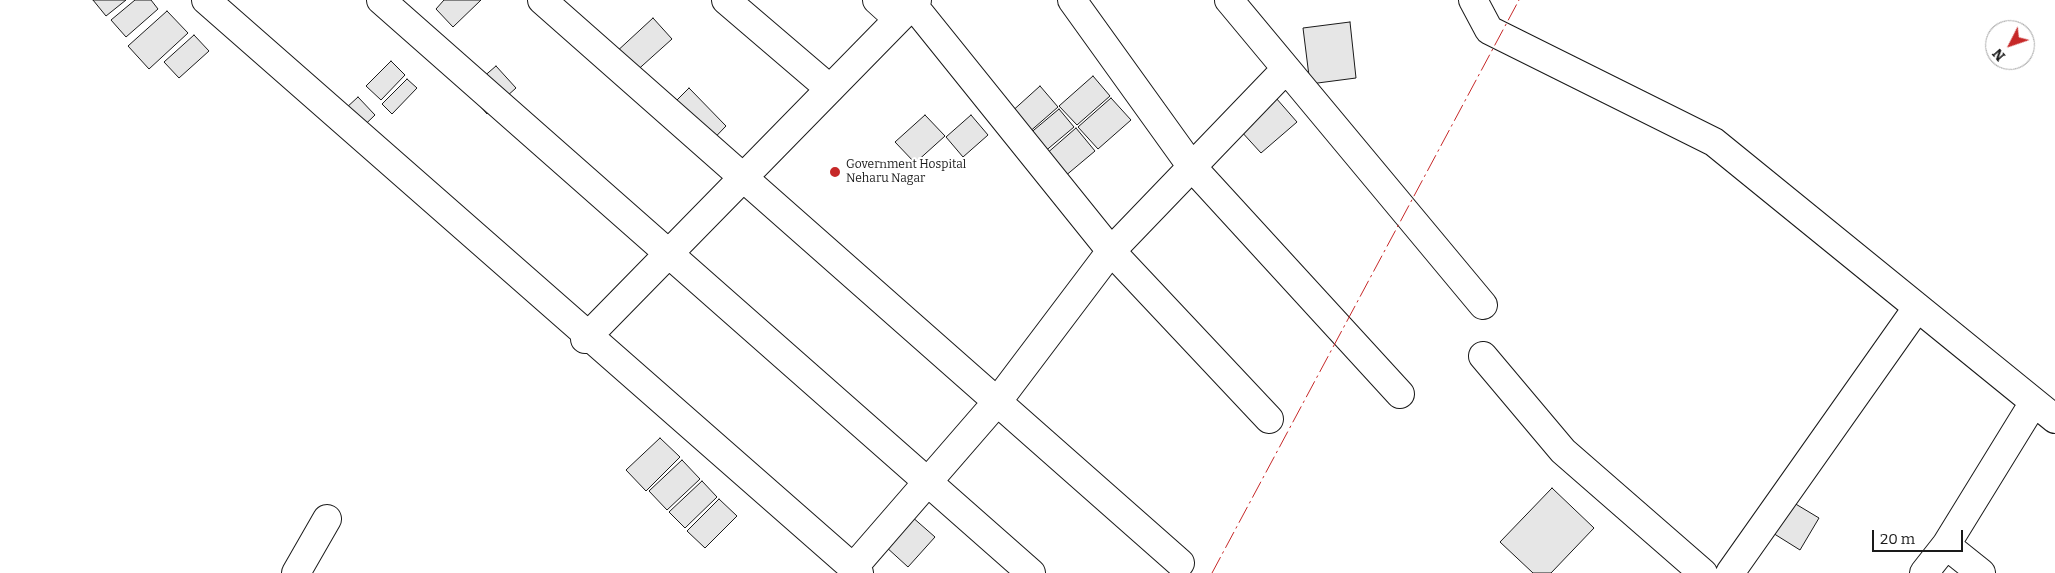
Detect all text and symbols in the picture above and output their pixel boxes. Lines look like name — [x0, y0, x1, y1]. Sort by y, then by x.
north arrow — [1985, 20, 2035, 70]
text: N — [1989, 45, 2009, 64]
place label: Government Hospital Neharu Nagar — [846, 158, 966, 186]
marker: Government Hospital Neharu Nagar — [828, 165, 842, 179]
scale bar — [1875, 520, 1966, 552]
text: 20 m — [1880, 530, 1915, 548]

